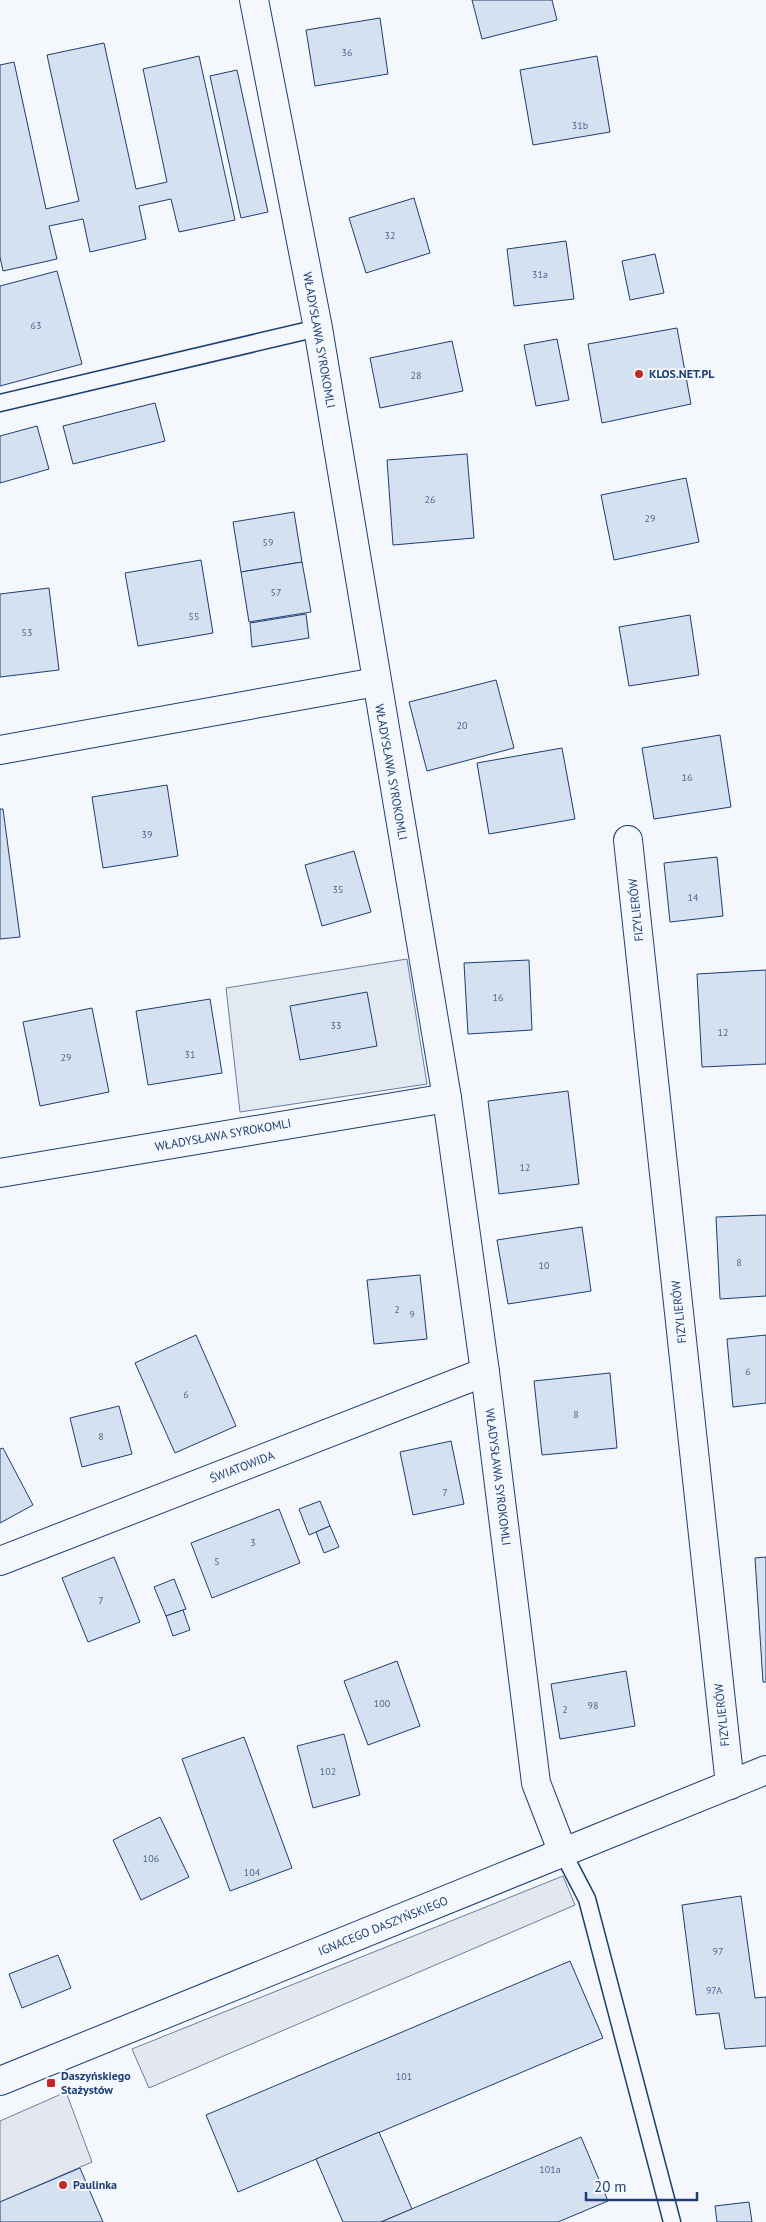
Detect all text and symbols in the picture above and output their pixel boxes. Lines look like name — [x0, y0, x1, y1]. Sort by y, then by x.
house number: 36 — [342, 46, 352, 59]
house number: 31b — [572, 119, 588, 132]
house number: 32 — [385, 229, 395, 242]
house number: 31a — [532, 268, 548, 281]
street label: WŁADYSŁAWA SYROKOMLI — [300, 271, 339, 409]
house number: 63 — [31, 319, 41, 332]
place label: KLOS.NET.PL — [649, 366, 715, 381]
marker: KLOS.NET.PL — [633, 368, 645, 380]
house number: 28 — [411, 369, 421, 382]
house number: 26 — [425, 493, 435, 506]
house number: 29 — [645, 512, 655, 525]
house number: 59 — [263, 536, 273, 549]
house number: 57 — [271, 586, 281, 599]
house number: 55 — [189, 610, 199, 623]
house number: 53 — [22, 626, 32, 639]
street label: WŁADYSŁAWA SYROKOMLI — [372, 703, 411, 841]
house number: 20 — [457, 719, 468, 732]
house number: 16 — [682, 771, 692, 784]
house number: 39 — [142, 828, 152, 841]
street label: FIZYLIERÓW — [625, 878, 646, 942]
house number: 35 — [333, 883, 343, 896]
house number: 14 — [688, 891, 699, 904]
house number: 16 — [493, 991, 503, 1004]
house number: 33 — [331, 1019, 341, 1032]
house number: 12 — [718, 1026, 728, 1039]
house number: 31 — [185, 1048, 195, 1061]
house number: 29 — [61, 1051, 71, 1064]
street label: WŁADYSŁAWA SYROKOMLI — [154, 1115, 292, 1154]
house number: 12 — [520, 1161, 530, 1174]
house number: 8 — [736, 1256, 742, 1269]
house number: 10 — [539, 1259, 550, 1272]
street label: FIZYLIERÓW — [668, 1280, 689, 1344]
house number: 2 — [394, 1303, 400, 1316]
house number: 9 — [409, 1308, 415, 1321]
house number: 6 — [745, 1365, 751, 1378]
house number: 6 — [183, 1388, 189, 1401]
street label: WŁADYSŁAWA SYROKOMLI — [483, 1408, 514, 1546]
house number: 8 — [573, 1408, 579, 1421]
house number: 8 — [98, 1430, 104, 1443]
street label: ŚWIATOWIDA — [207, 1447, 276, 1486]
house number: 7 — [442, 1486, 448, 1499]
house number: 3 — [250, 1536, 256, 1549]
house number: 5 — [214, 1555, 220, 1568]
house number: 7 — [98, 1594, 104, 1607]
street label: FIZYLIERÓW — [711, 1683, 732, 1747]
house number: 100 — [374, 1697, 391, 1710]
house number: 98 — [588, 1699, 598, 1712]
house number: 2 — [562, 1703, 568, 1716]
house number: 102 — [320, 1765, 336, 1778]
house number: 106 — [143, 1852, 159, 1865]
house number: 104 — [244, 1866, 261, 1879]
street label: IGNACEGO DASZYŃSKIEGO — [316, 1893, 450, 1958]
house number: 97 — [713, 1945, 723, 1958]
house number: 97A — [706, 1984, 722, 1997]
place label: Daszyńskiego Stażystów — [61, 2068, 131, 2097]
house number: 101 — [396, 2070, 412, 2083]
marker: Daszyńskiego Stażystów — [45, 2077, 57, 2089]
house number: 101a — [539, 2163, 561, 2176]
scale bar — [586, 2170, 697, 2202]
place label: Paulinka — [73, 2177, 117, 2192]
text: 20 m — [594, 2177, 627, 2196]
marker: Paulinka — [57, 2179, 69, 2191]

